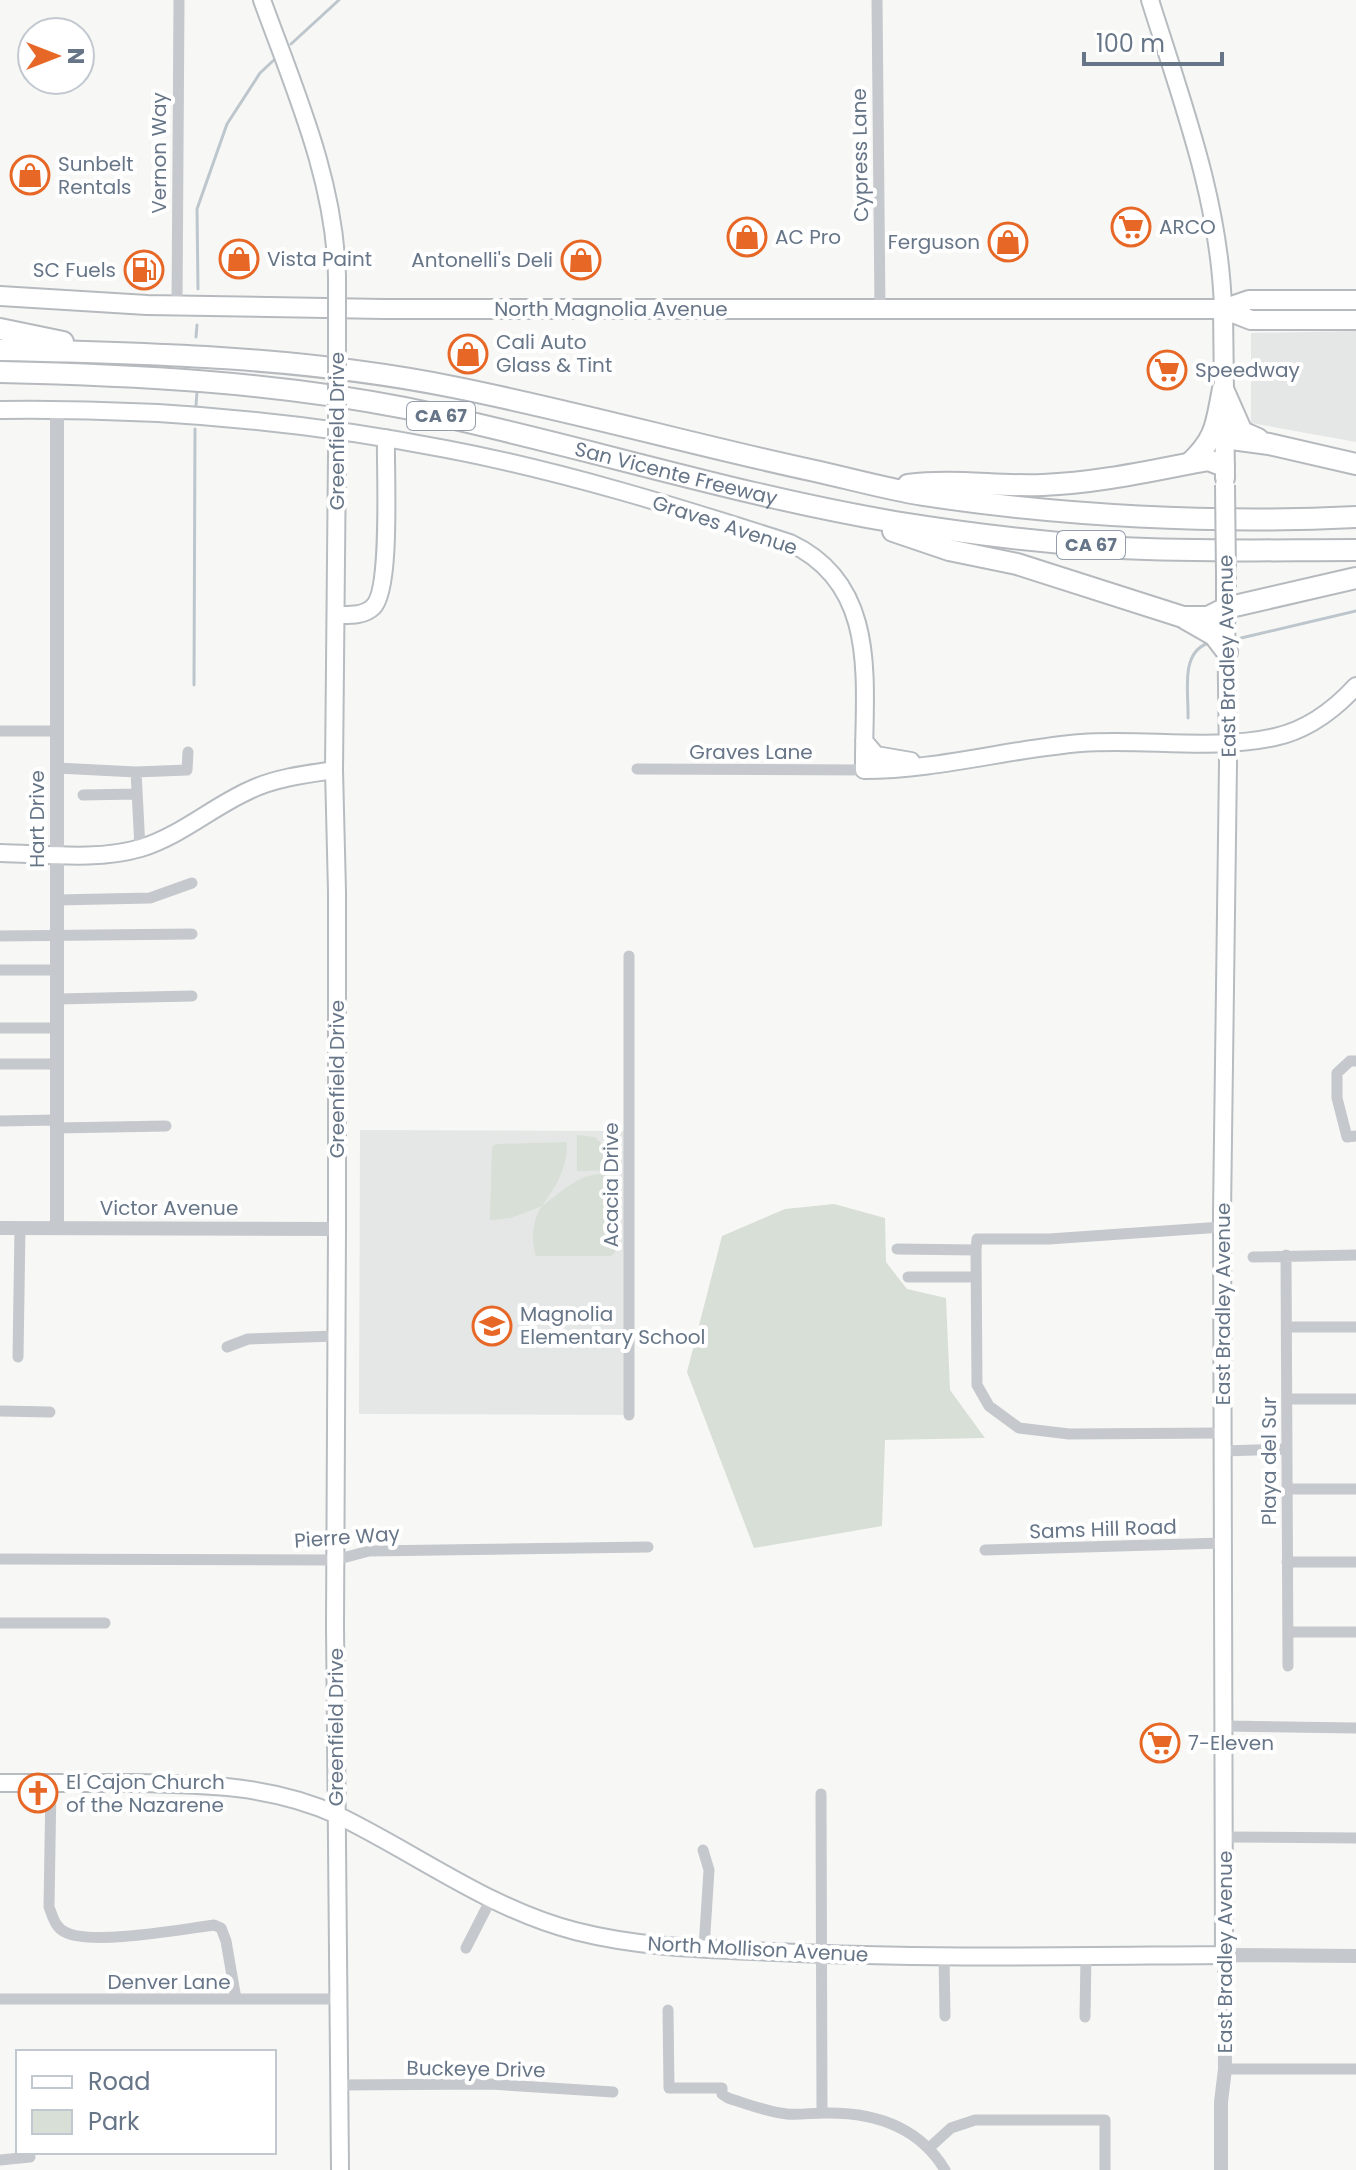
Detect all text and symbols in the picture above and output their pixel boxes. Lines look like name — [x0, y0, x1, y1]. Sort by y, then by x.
north arrow — [16, 16, 96, 96]
scale bar — [1084, 16, 1222, 66]
text: 100 m — [1096, 27, 1165, 60]
text: N — [60, 48, 91, 64]
street label: Cypress Lane — [845, 88, 875, 222]
street label: Vernon Way — [145, 92, 173, 214]
place label: Sunbelt Rentals — [58, 150, 133, 201]
shop icon: Sunbelt Rentals — [9, 154, 51, 196]
supermarket icon: ARCO — [1110, 206, 1152, 248]
place label: ARCO — [1159, 213, 1216, 241]
shop icon: AC Pro — [726, 216, 768, 258]
shop icon: Ferguson — [987, 221, 1029, 263]
place label: AC Pro — [775, 223, 841, 251]
place label: Ferguson — [888, 228, 980, 256]
shop icon: Vista Paint — [218, 238, 260, 280]
shop icon: Antonelli's Deli — [560, 239, 602, 281]
place label: Vista Paint — [267, 245, 372, 273]
place label: Antonelli's Deli — [411, 246, 553, 274]
fuel station icon: SC Fuels — [123, 249, 165, 291]
place label: SC Fuels — [33, 256, 116, 284]
street label: North Magnolia Avenue — [494, 295, 728, 323]
place label: Cali Auto Glass & Tint — [496, 328, 612, 379]
shop icon: Cali Auto Glass & Tint — [447, 333, 489, 375]
supermarket icon: Speedway — [1146, 349, 1188, 391]
street label: Greenfield Drive — [323, 352, 351, 510]
place label: Speedway — [1195, 356, 1300, 384]
road number: CA 67 — [407, 402, 475, 430]
street label: San Vicente Freeway — [572, 435, 780, 512]
street label: Graves Avenue — [649, 488, 801, 562]
road number: CA 67 — [1057, 531, 1125, 559]
street label: East Bradley Avenue — [1211, 554, 1243, 758]
street label: Graves Lane — [689, 738, 813, 766]
street label: Hart Drive — [23, 770, 51, 868]
street label: Greenfield Drive — [323, 1000, 351, 1158]
street label: Acacia Drive — [597, 1122, 625, 1248]
street label: Victor Avenue — [100, 1194, 238, 1222]
street label: East Bradley Avenue — [1209, 1203, 1237, 1405]
place label: Magnolia Elementary School — [520, 1300, 705, 1351]
school or university icon: Magnolia Elementary School — [471, 1305, 513, 1347]
street label: Playa del Sur — [1255, 1397, 1283, 1525]
street label: Sams Hill Road — [1029, 1512, 1177, 1546]
street label: Pierre Way — [293, 1519, 401, 1555]
street label: Greenfield Drive — [322, 1648, 350, 1806]
supermarket icon: 7-Eleven — [1139, 1722, 1181, 1764]
place label: 7-Eleven — [1188, 1729, 1274, 1757]
place label: El Cajon Church of the Nazarene — [66, 1768, 225, 1819]
church icon: El Cajon Church of the Nazarene — [17, 1772, 59, 1814]
street label: East Bradley Avenue — [1211, 1851, 1239, 2053]
street label: North Mollison Avenue — [647, 1929, 869, 1969]
street label: Denver Lane — [107, 1968, 231, 1996]
legend — [16, 2050, 276, 2154]
street label: Buckeye Drive — [406, 2054, 546, 2084]
text: Road — [88, 2065, 150, 2098]
text: Park — [88, 2105, 140, 2138]

